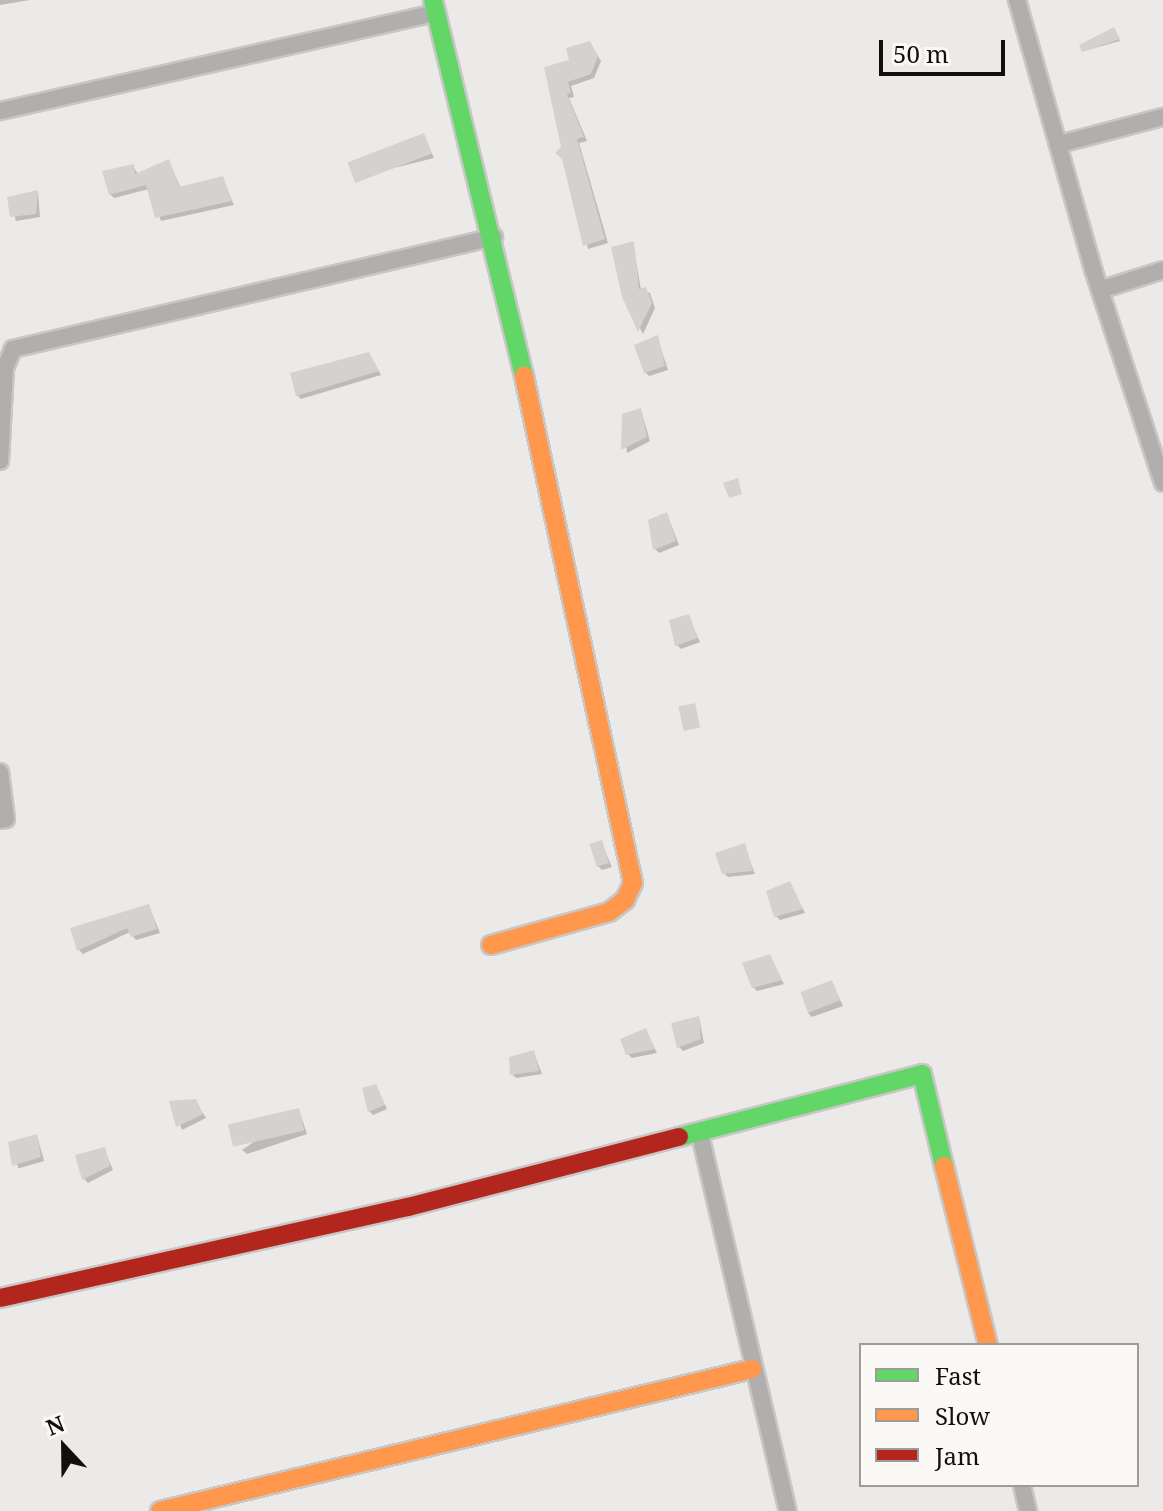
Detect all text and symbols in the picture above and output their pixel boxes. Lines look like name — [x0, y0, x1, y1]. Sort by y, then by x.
scale bar — [883, 24, 1009, 74]
text: 50 m — [893, 37, 949, 70]
legend — [859, 1343, 1139, 1487]
text: Fast — [935, 1359, 981, 1392]
text: Slow — [935, 1399, 990, 1432]
north arrow — [24, 1407, 104, 1487]
text: N — [41, 1408, 69, 1442]
text: Jam — [935, 1439, 980, 1472]

